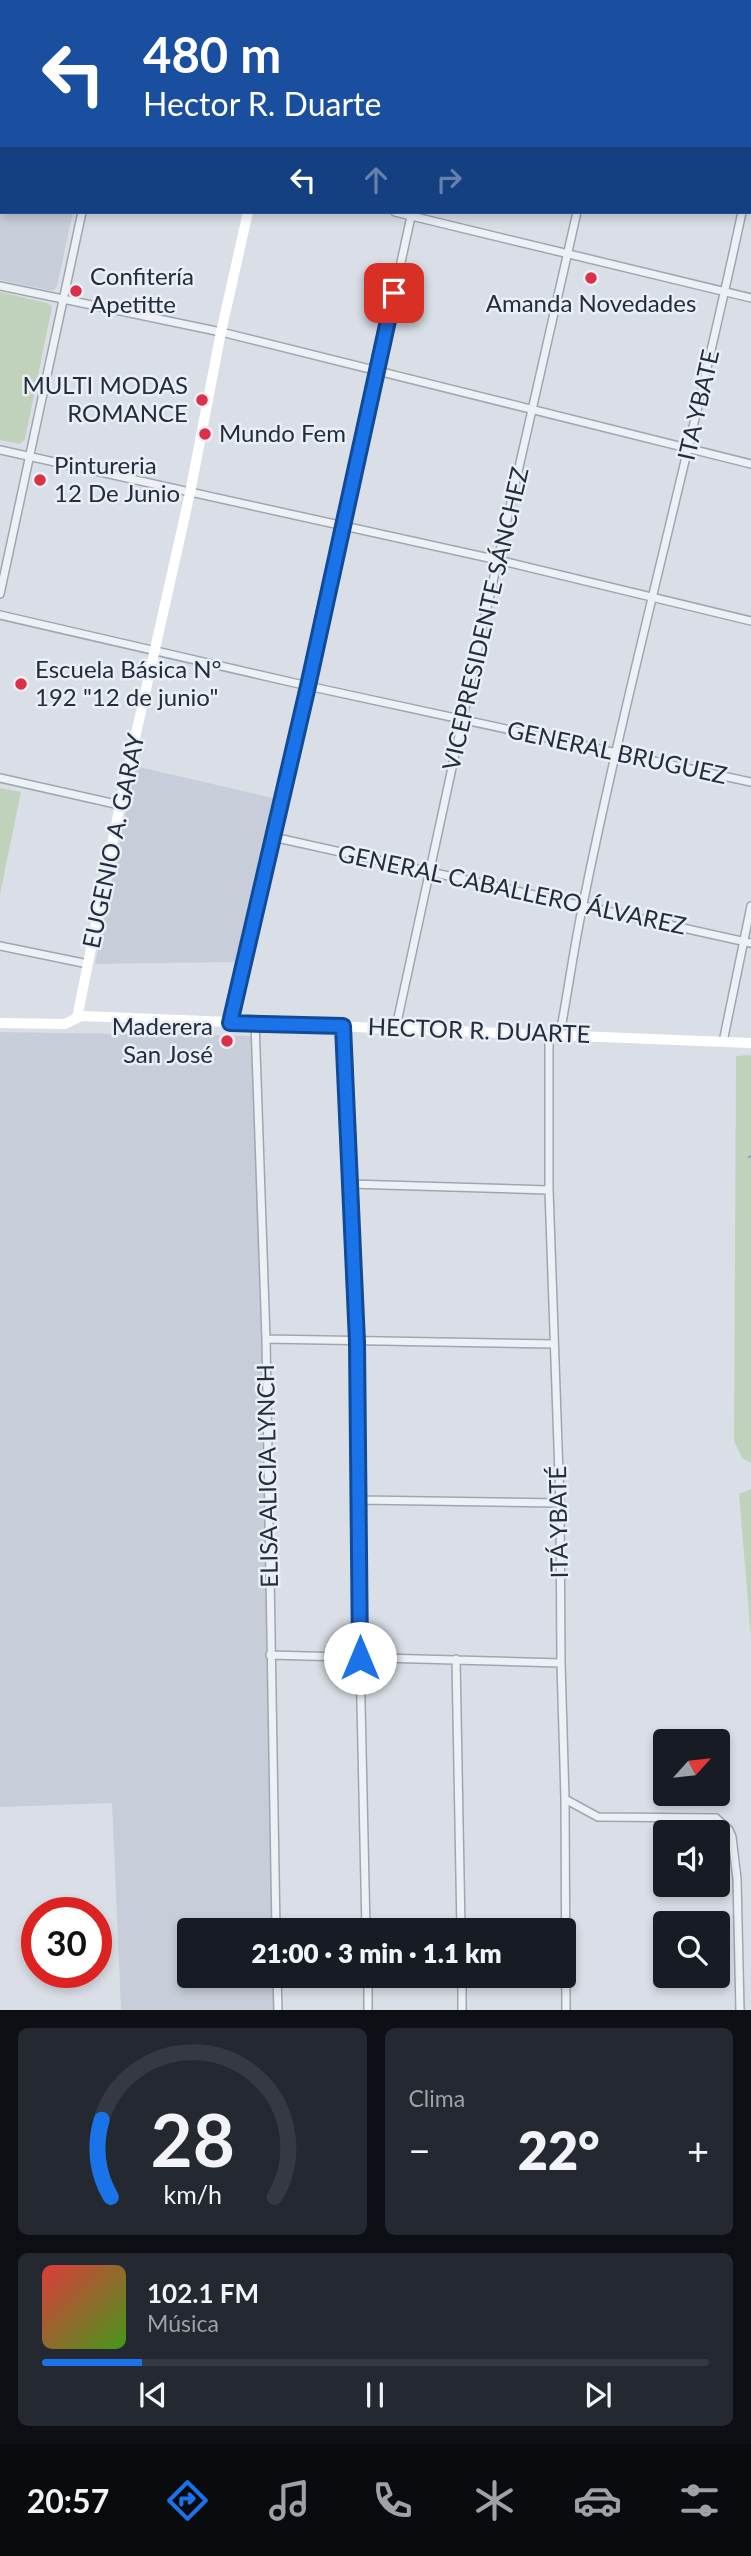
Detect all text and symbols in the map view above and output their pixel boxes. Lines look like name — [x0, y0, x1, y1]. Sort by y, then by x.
text: 480 m — [143, 25, 281, 83]
icon: left — [28, 28, 119, 119]
text: Hector R. Duarte — [143, 84, 381, 123]
icon: left — [284, 161, 322, 199]
icon: ahead — [357, 161, 395, 199]
icon: right — [430, 161, 468, 199]
place label: Confitería Apetitte — [90, 261, 194, 318]
pin — [364, 263, 424, 323]
marker: Amanda Novedades — [583, 270, 599, 286]
icon: arrive — [375, 274, 413, 312]
marker: Confitería Apetitte — [68, 283, 84, 299]
place label: Amanda Novedades — [486, 288, 696, 317]
street label: ITA YBATE — [671, 346, 724, 463]
place label: MULTI MODAS ROMANCE — [22, 370, 188, 427]
marker: MULTI MODAS ROMANCE — [194, 392, 210, 408]
place label: Mundo Fem — [219, 418, 346, 447]
marker: Mundo Fem — [197, 426, 213, 442]
place label: Pintureria 12 De Junio — [54, 450, 180, 507]
street label: VICEPRESIDENTE SÁNCHEZ — [435, 464, 534, 773]
marker: Pintureria 12 De Junio — [32, 472, 48, 488]
place label: Escuela Básica N° 192 "12 de junio" — [35, 654, 222, 711]
marker: Escuela Básica N° 192 "12 de junio" — [13, 676, 29, 692]
street label: GENERAL BRUGUEZ — [505, 714, 730, 789]
street label: EUGENIO A. GARAY — [76, 731, 149, 951]
street label: GENERAL CABALLERO ÁLVAREZ — [336, 837, 689, 940]
place label: Maderera San José — [112, 1011, 213, 1068]
street label: HECTOR R. DUARTE — [367, 1011, 591, 1048]
marker: Maderera San José — [219, 1033, 235, 1049]
street label: ELISA ALICIA LYNCH — [250, 1364, 283, 1588]
street label: ITÁ YBATÉ — [542, 1465, 573, 1579]
position arrow — [323, 1621, 397, 1695]
north arrow — [653, 1729, 730, 1806]
map controls — [653, 1729, 730, 1988]
button: sound — [653, 1820, 730, 1897]
speed limit sign: 30 — [21, 1897, 112, 1988]
button: search — [653, 1911, 730, 1988]
text: 21:00 · 3 min · 1.1 km — [251, 1937, 502, 1969]
text: Clima — [409, 2084, 465, 2112]
text: 28 — [150, 2096, 234, 2184]
text: 22° — [518, 2119, 600, 2181]
text: − — [409, 2127, 431, 2173]
text: + — [687, 2127, 709, 2173]
text: km/h — [163, 2179, 222, 2209]
text: 102.1 FM — [147, 2277, 259, 2309]
text: Música — [147, 2309, 219, 2337]
icon: previous — [134, 2376, 172, 2414]
icon: pause — [356, 2376, 394, 2414]
icon: next — [579, 2376, 617, 2414]
icon: directions — [163, 2476, 212, 2525]
icon: music — [265, 2476, 314, 2525]
icon: phone — [368, 2476, 417, 2525]
icon: climate — [470, 2476, 519, 2525]
icon: car — [573, 2476, 622, 2525]
icon: filters — [675, 2476, 724, 2525]
text: 20:57 — [27, 2481, 109, 2520]

